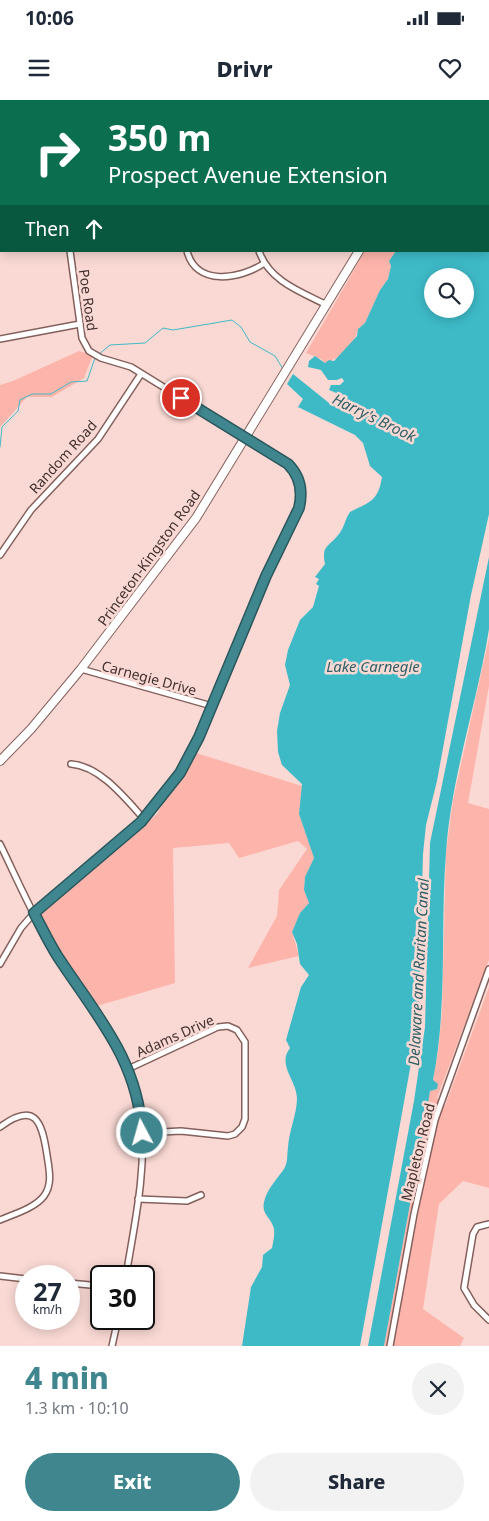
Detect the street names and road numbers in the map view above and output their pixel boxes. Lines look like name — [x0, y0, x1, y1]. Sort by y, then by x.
street label: Poe Road — [75, 268, 102, 332]
street label: Random Road — [25, 416, 101, 497]
street label: Princeton-Kingston Road — [93, 486, 204, 629]
street label: Carnegie Drive — [100, 656, 199, 699]
street label: Adams Drive — [133, 1010, 217, 1061]
street label: Mapleton Road — [396, 1101, 439, 1203]

